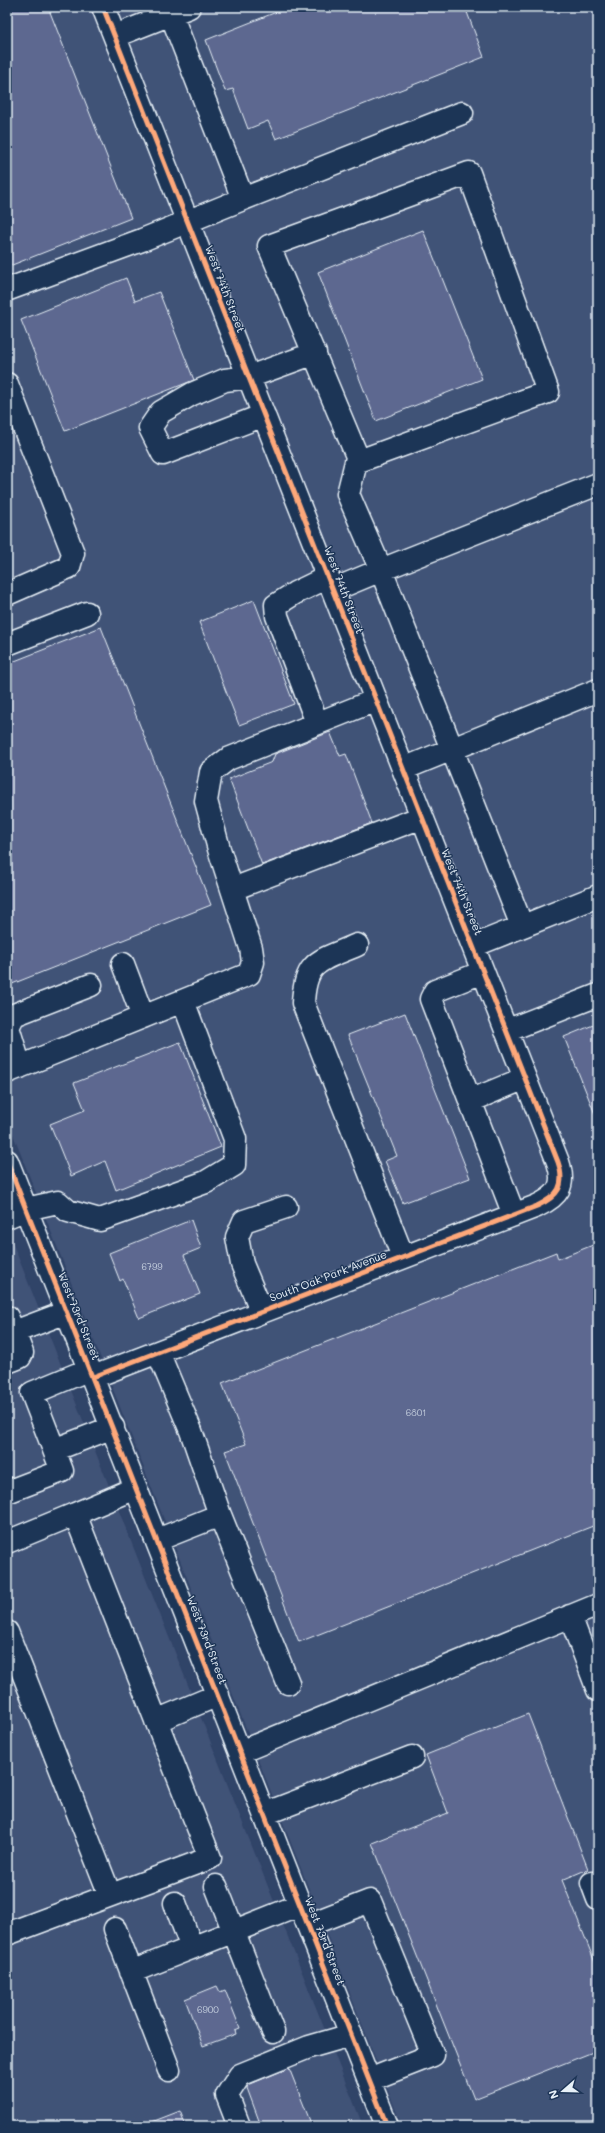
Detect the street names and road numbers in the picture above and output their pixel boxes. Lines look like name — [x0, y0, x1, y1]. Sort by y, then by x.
street label: West 74th Street — [202, 243, 249, 335]
street label: West 74th Street — [321, 544, 368, 636]
street label: West 74th Street — [438, 846, 487, 938]
street label: South Oak Park Avenue — [267, 1246, 389, 1305]
street label: West 73rd Street — [55, 1270, 104, 1362]
street label: West 73rd Street — [184, 1593, 231, 1686]
street label: West 73rd Street — [302, 1894, 349, 1987]

